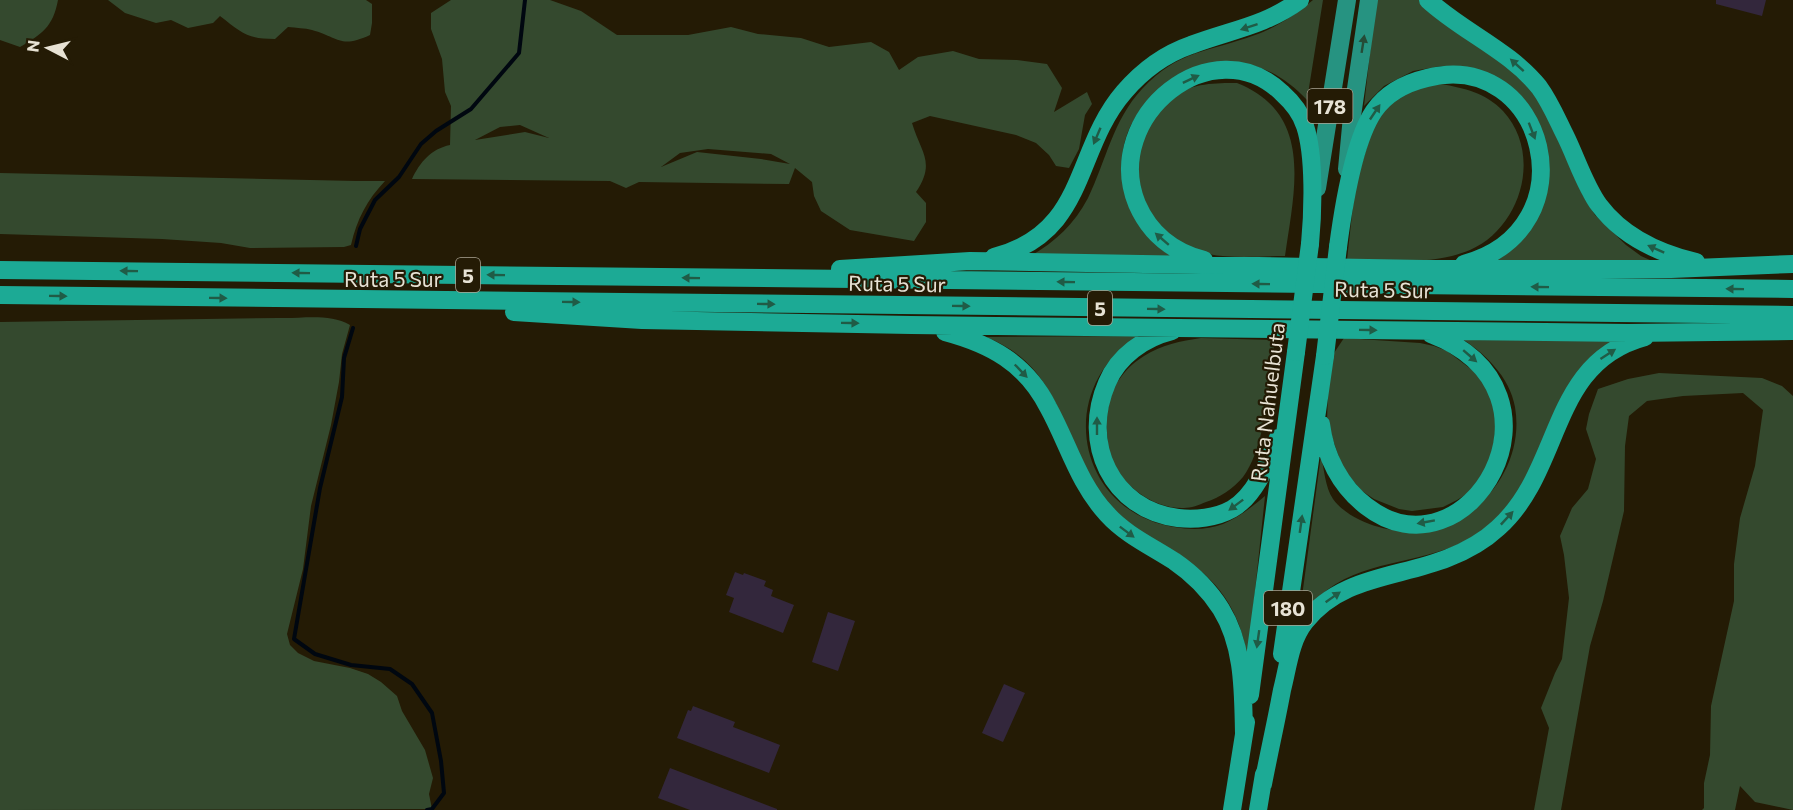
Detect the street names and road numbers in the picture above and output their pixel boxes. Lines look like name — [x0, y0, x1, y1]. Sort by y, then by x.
road number: 178 — [1308, 89, 1352, 123]
road number: 5 — [456, 258, 480, 292]
street label: Ruta 5 Sur — [344, 266, 442, 291]
street label: Ruta 5 Sur — [848, 270, 946, 296]
street label: Ruta 5 Sur — [1334, 276, 1432, 302]
road number: 5 — [1088, 291, 1112, 325]
street label: Ruta Nahuelbuta — [1245, 321, 1289, 483]
road number: 180 — [1264, 591, 1312, 625]

